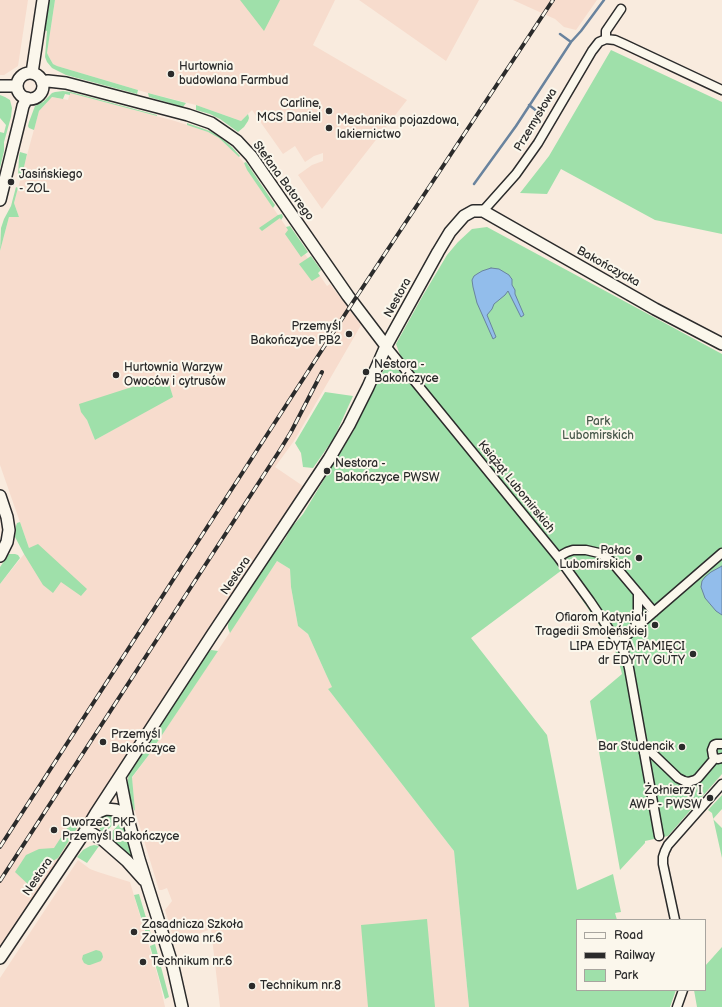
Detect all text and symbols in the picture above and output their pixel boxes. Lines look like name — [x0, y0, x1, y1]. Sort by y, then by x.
place label: Hurtownia budowlana Farmbud — [179, 60, 288, 88]
marker: Hurtownia budowlana Farmbud — [166, 69, 176, 79]
street label: Przemysłowa — [512, 86, 560, 154]
place label: Carline, MCS Daniel — [257, 97, 321, 125]
marker: Carline, MCS Daniel — [324, 106, 334, 116]
place label: Mechanika pojazdowa, lakiernictwo — [337, 114, 459, 142]
marker: Mechanika pojazdowa, lakiernictwo — [324, 123, 334, 133]
street label: Stefana Batorego — [249, 138, 317, 224]
place label: Jasińskiego - ZOL — [19, 168, 83, 196]
marker: Jasińskiego - ZOL — [6, 177, 16, 187]
street label: Bakończycka — [574, 244, 642, 290]
street label: Nestora — [381, 276, 415, 320]
place label: Przemyśl Bakończyce PB2 — [250, 320, 341, 348]
marker: Przemyśl Bakończyce PB2 — [344, 329, 354, 339]
place label: Nestora - Bakończyce — [374, 358, 439, 386]
place label: Hurtownia Warzyw Owoców i cytrusów — [124, 361, 226, 389]
marker: Nestora - Bakończyce — [361, 367, 371, 377]
marker: Hurtownia Warzyw Owoców i cytrusów — [111, 370, 121, 380]
park label: Park Lubomirskich — [562, 415, 634, 443]
street label: Książąt Lubomirskich — [474, 438, 558, 536]
place label: Nestora - Bakończyce PWSW — [335, 457, 440, 485]
marker: Nestora - Bakończyce PWSW — [322, 466, 332, 476]
place label: Pałac Lubomirskich — [559, 544, 631, 572]
marker: Pałac Lubomirskich — [634, 553, 644, 563]
street label: Nestora — [218, 554, 254, 598]
place label: Ofiarom Katynia i Tragedii Smoleńskiej — [535, 611, 647, 639]
marker: Ofiarom Katynia i Tragedii Smoleńskiej — [650, 620, 660, 630]
place label: LIPA EDYTA PAMIĘCI dr EDYTY GUTY — [569, 640, 685, 668]
marker: LIPA EDYTA PAMIĘCI dr EDYTY GUTY — [688, 649, 698, 659]
place label: Przemyśl Bakończyce — [111, 728, 176, 756]
marker: Przemyśl Bakończyce — [98, 737, 108, 747]
place label: Bar Studencik — [598, 740, 674, 754]
marker: Bar Studencik — [677, 742, 687, 752]
place label: Żołnierzy I AWP - PWSW — [629, 784, 702, 812]
marker: Żołnierzy I AWP - PWSW — [705, 793, 715, 803]
place label: Dworzec PKP Przemyśl Bakończyce — [62, 816, 179, 844]
marker: Dworzec PKP Przemyśl Bakończyce — [49, 825, 59, 835]
street label: Nestora — [20, 855, 56, 899]
place label: Zasadnicza Szkoła Zawodowa nr.6 — [142, 918, 243, 946]
legend — [576, 919, 706, 991]
marker: Zasadnicza Szkoła Zawodowa nr.6 — [129, 927, 139, 937]
text: Road — [614, 928, 643, 943]
text: Railway — [614, 948, 655, 963]
place label: Technikum nr.6 — [151, 955, 232, 969]
marker: Technikum nr.6 — [138, 957, 148, 967]
text: Park — [614, 968, 638, 983]
place label: Technikum nr.8 — [260, 979, 341, 993]
marker: Technikum nr.8 — [247, 981, 257, 991]

